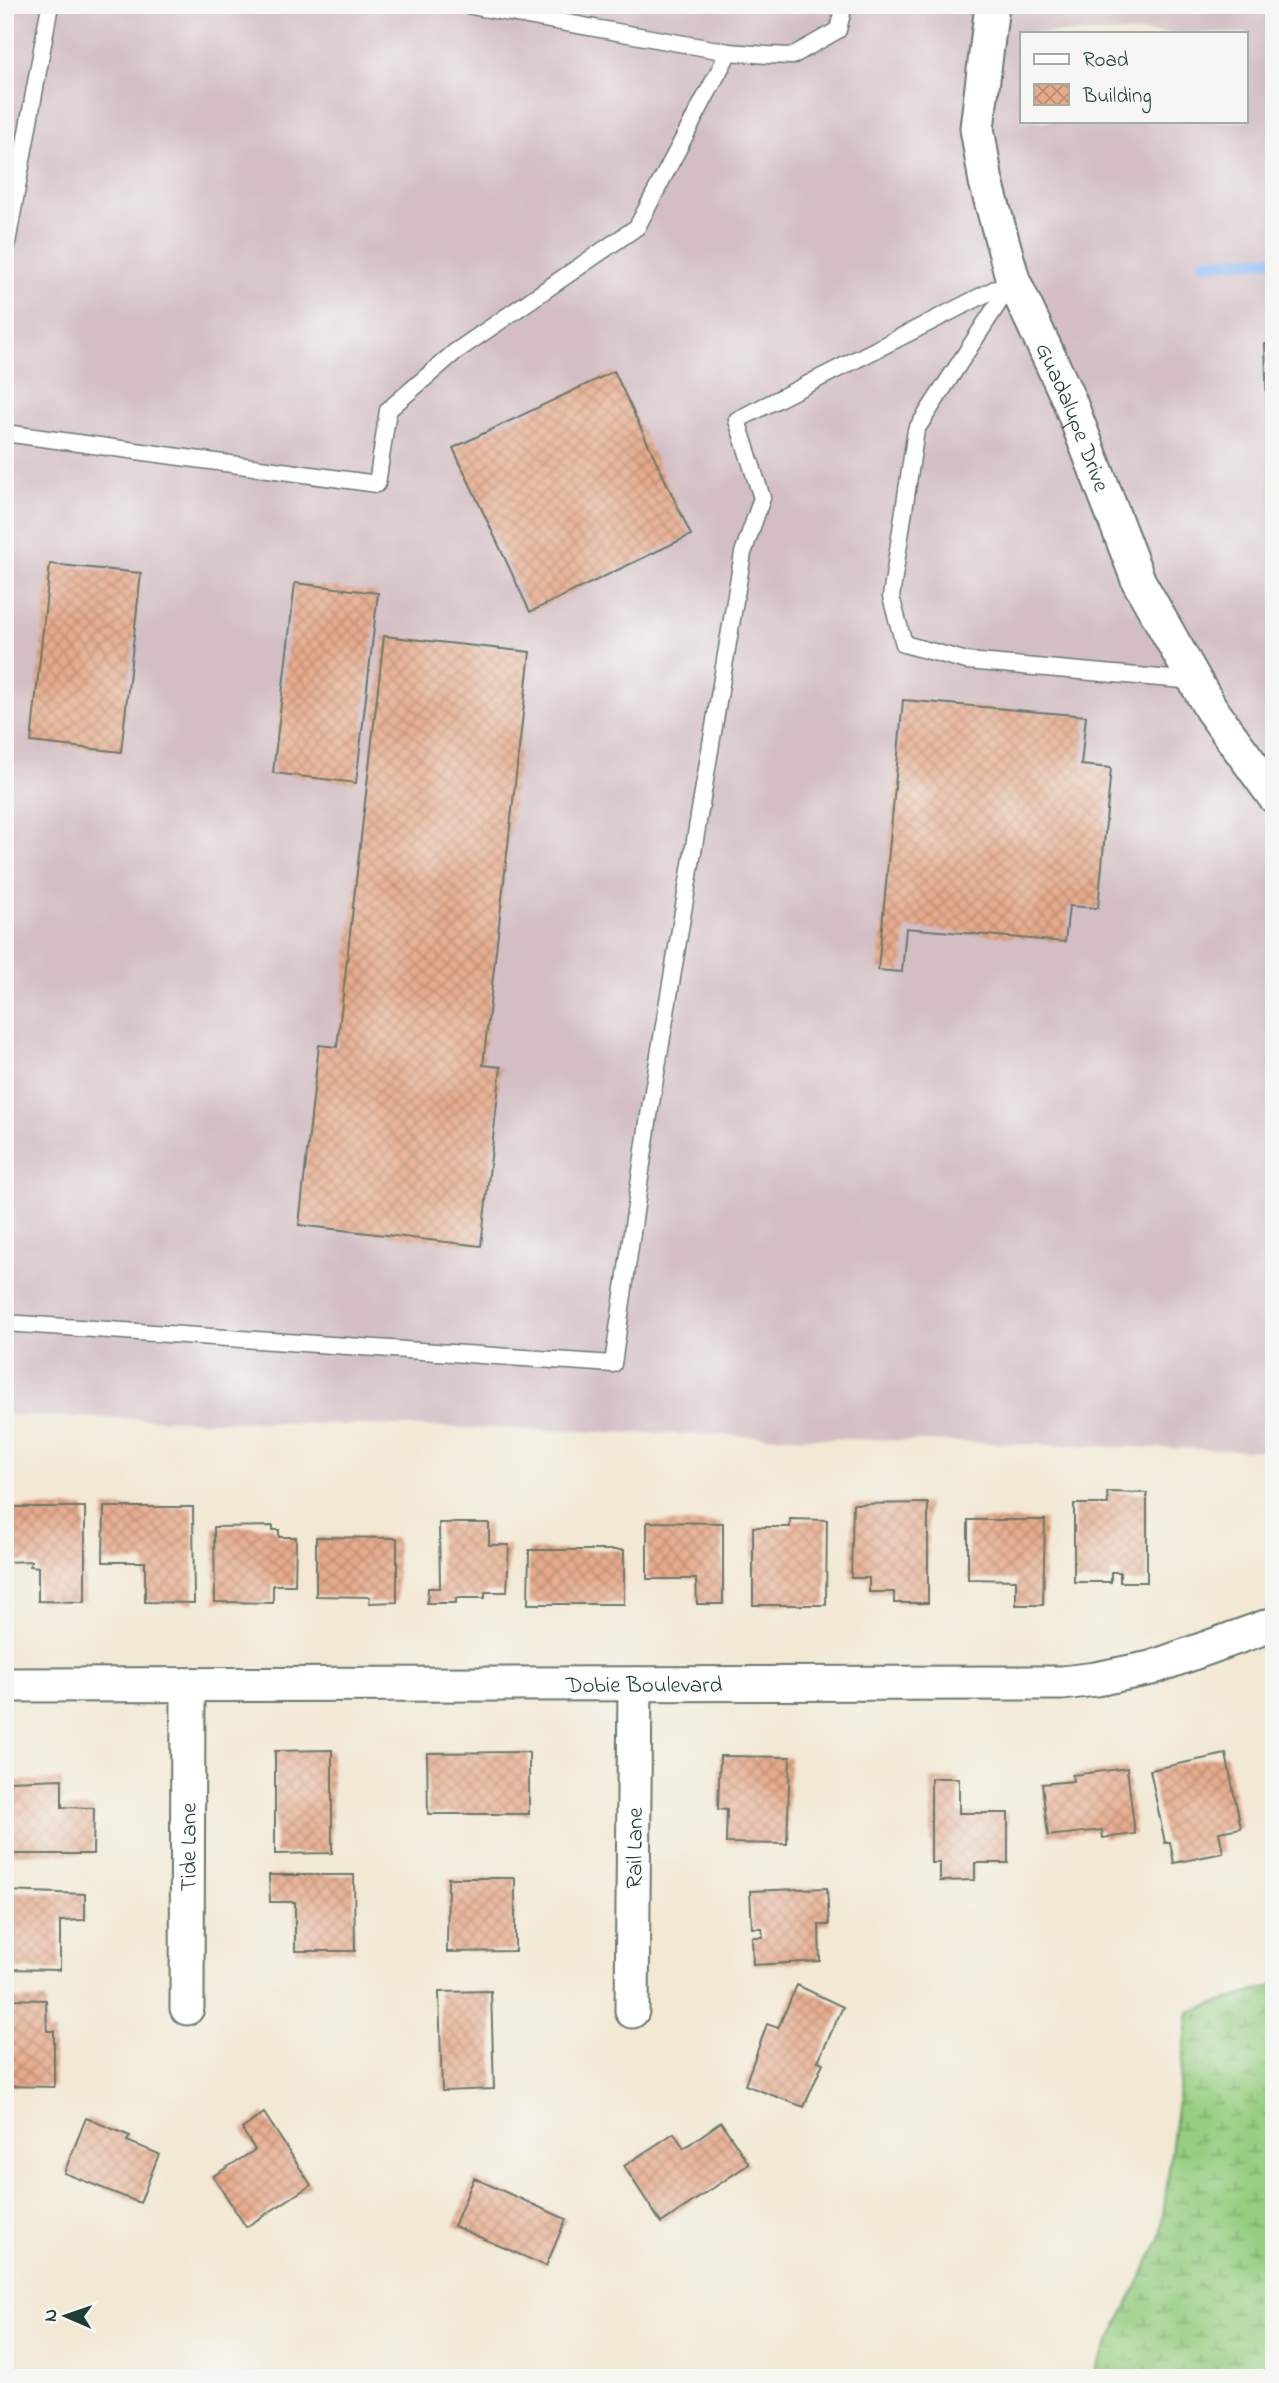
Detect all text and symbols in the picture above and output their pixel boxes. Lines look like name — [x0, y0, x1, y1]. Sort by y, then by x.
legend — [1020, 32, 1248, 122]
text: Road — [1083, 46, 1129, 76]
text: Building — [1082, 82, 1152, 114]
street label: Guadalupe Drive — [1025, 338, 1117, 498]
street label: Dobie Boulevard — [565, 1670, 722, 1703]
street label: Tide Lane — [173, 1802, 207, 1892]
street label: Rail Lane — [619, 1806, 653, 1889]
north arrow — [32, 2282, 102, 2352]
text: N — [38, 2308, 65, 2322]

